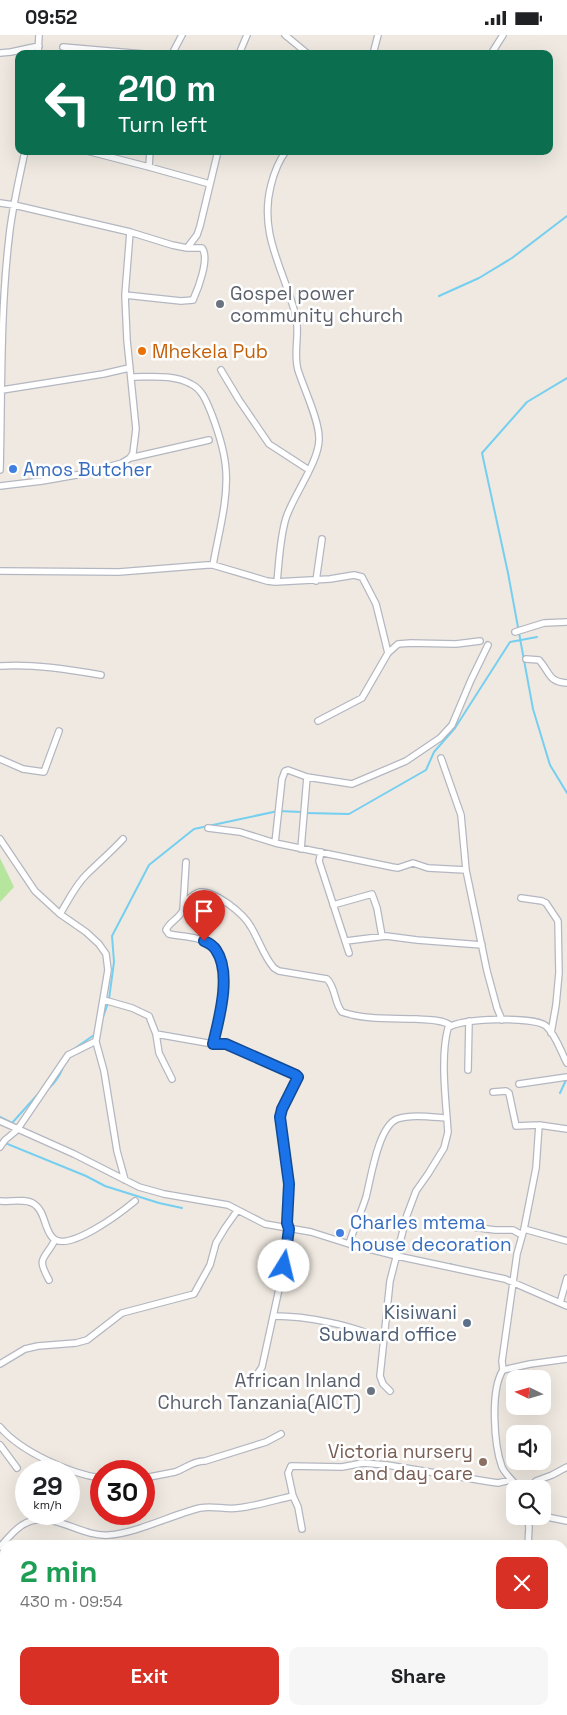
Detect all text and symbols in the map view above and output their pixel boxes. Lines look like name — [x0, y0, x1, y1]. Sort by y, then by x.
text: 09:52 — [25, 5, 77, 30]
text: 210 m — [118, 67, 216, 111]
icon: left — [35, 70, 100, 135]
text: Turn left — [118, 110, 208, 138]
place label: Gospel power community church — [230, 281, 403, 328]
marker: Gospel power community church — [214, 298, 226, 310]
place label: Mhekela Pub — [152, 339, 268, 364]
marker: Mhekela Pub — [136, 345, 148, 357]
place label: Amos Butcher — [23, 457, 152, 482]
marker: Amos Butcher — [7, 463, 19, 475]
pin — [183, 890, 225, 941]
icon: arrive — [190, 897, 218, 925]
place label: Charles mtema house decoration — [350, 1210, 512, 1257]
marker: Charles mtema house decoration — [334, 1227, 346, 1239]
position arrow — [257, 1239, 309, 1291]
place label: Kisiwani Subward office — [319, 1300, 457, 1347]
marker: Kisiwani Subward office — [461, 1317, 473, 1329]
place label: African Inland Church Tanzania(AICT) — [158, 1368, 361, 1415]
north arrow — [506, 1370, 551, 1415]
map controls — [506, 1370, 551, 1525]
marker: African Inland Church Tanzania(AICT) — [365, 1385, 377, 1397]
button: sound — [506, 1425, 551, 1470]
place label: Victoria nursery and day care — [328, 1439, 473, 1486]
marker: Victoria nursery and day care — [477, 1456, 489, 1468]
speed limit sign: 30 — [90, 1460, 155, 1525]
text: 29 — [32, 1470, 63, 1502]
button: search — [506, 1480, 551, 1525]
text: km/h — [33, 1497, 62, 1513]
text: 2 min — [20, 1552, 98, 1591]
button: close — [496, 1557, 548, 1609]
text: 430 m · 09:54 — [20, 1591, 123, 1612]
button: Exit — [20, 1647, 279, 1705]
button: Share — [289, 1647, 548, 1705]

